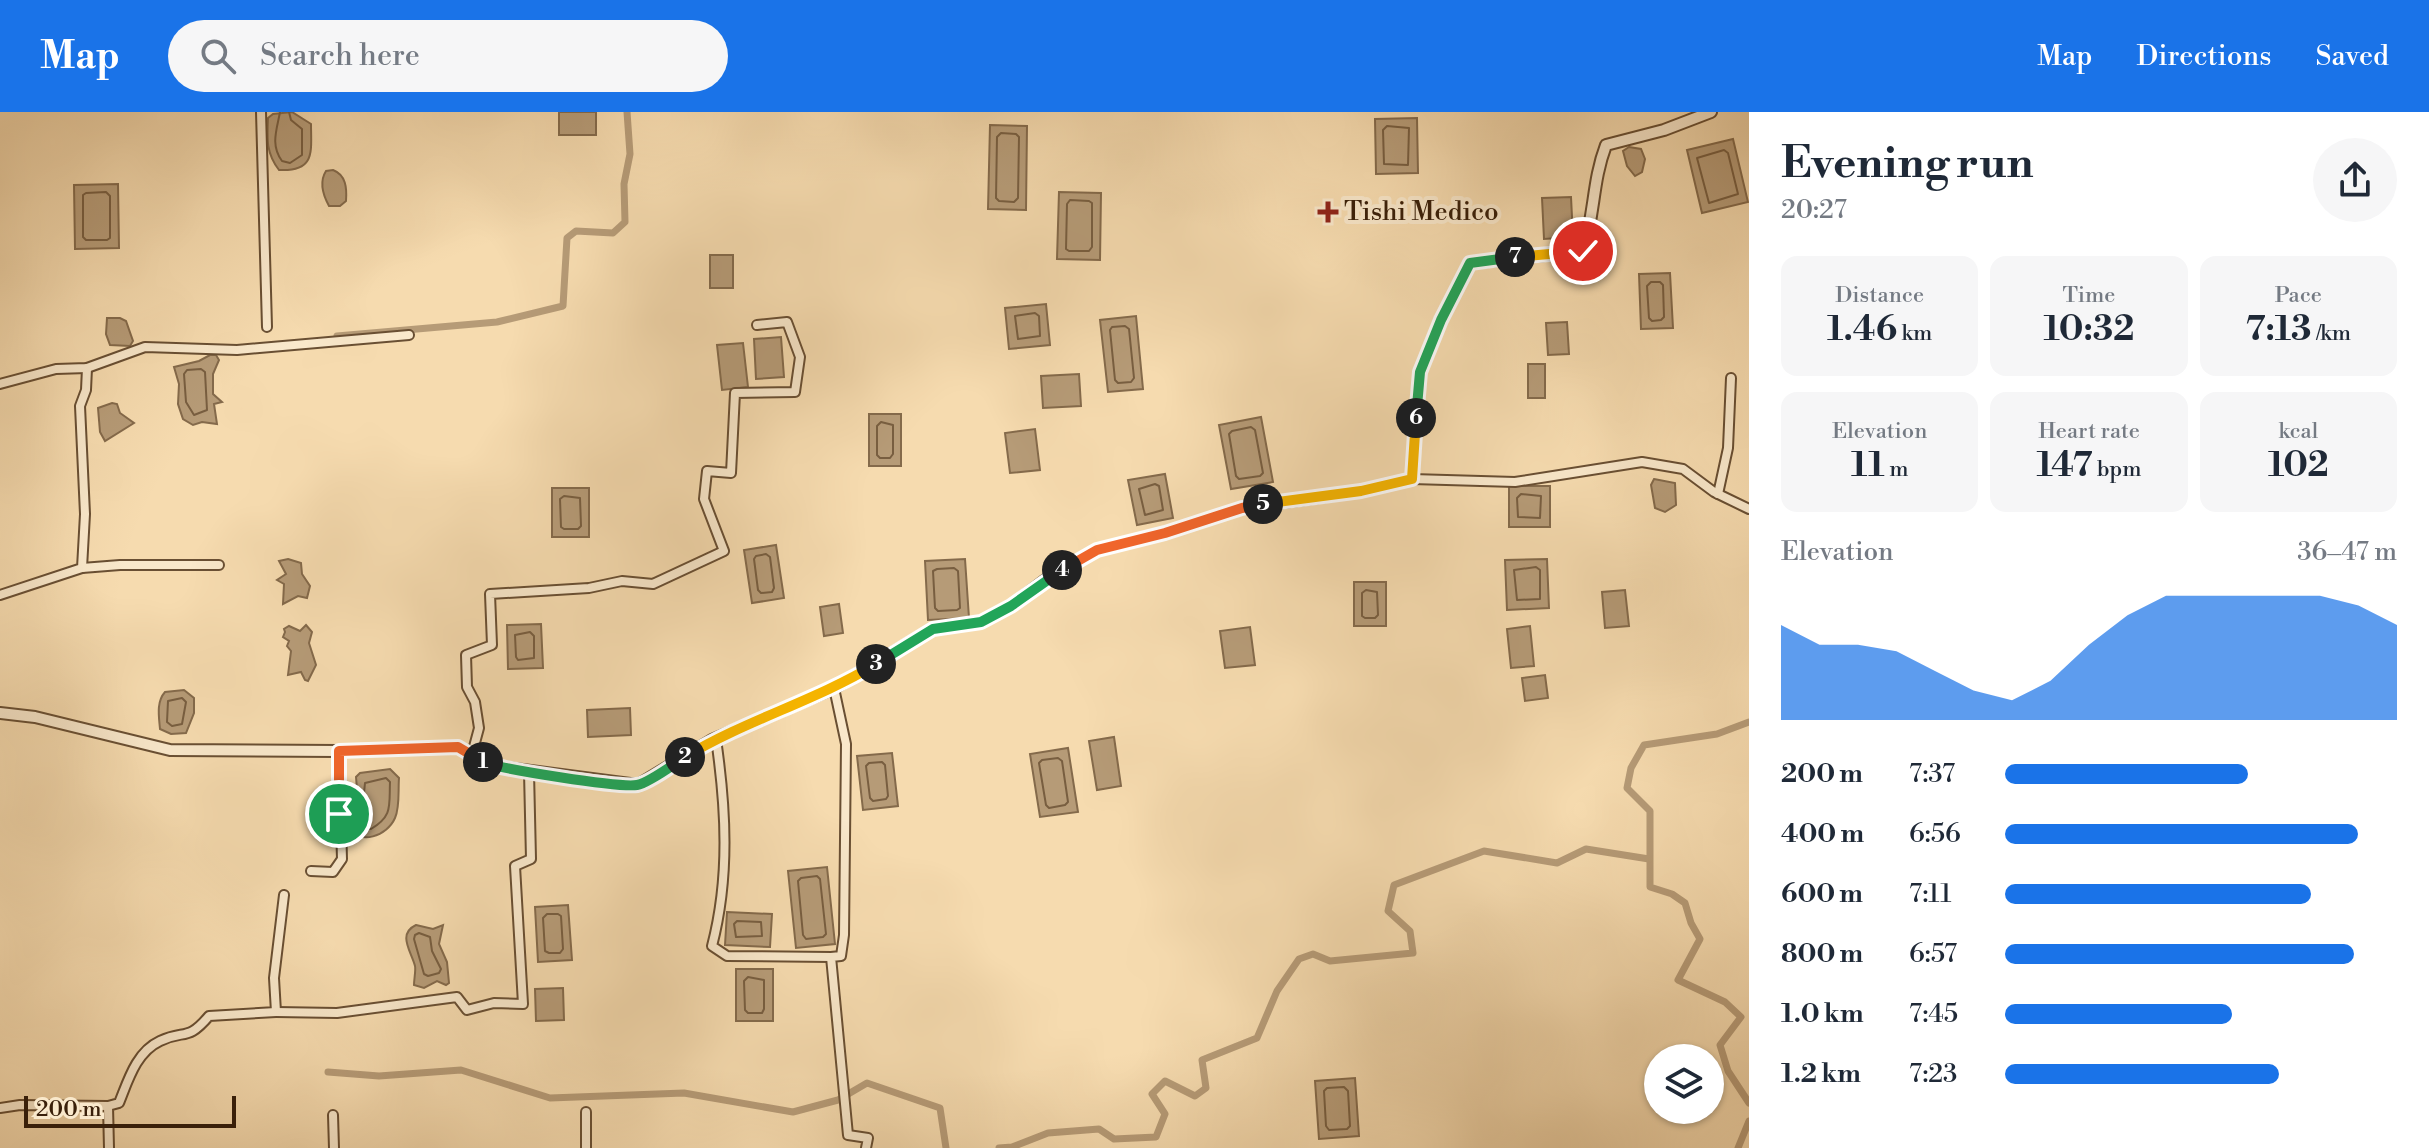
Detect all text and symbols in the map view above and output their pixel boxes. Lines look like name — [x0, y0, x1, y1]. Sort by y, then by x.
search box — [168, 20, 728, 92]
text: Map — [40, 33, 120, 80]
icon: search — [196, 34, 240, 78]
text: Search here — [260, 37, 420, 75]
text: Map — [2037, 39, 2092, 74]
text: Directions — [2136, 39, 2271, 74]
text: Saved — [2315, 39, 2389, 74]
text: Evening run — [1781, 136, 2034, 191]
button: share — [2313, 138, 2397, 222]
text: 20:27 — [1781, 194, 1847, 226]
place label: Tishi Medico — [1344, 196, 1499, 228]
marker: Tishi Medico — [1319, 203, 1337, 221]
pin — [1549, 217, 1617, 285]
icon: check — [1561, 229, 1605, 273]
pin: 7 — [1495, 237, 1535, 277]
text: 7 — [1509, 243, 1521, 270]
text: Distance — [1835, 282, 1924, 309]
text: Time — [2063, 282, 2115, 309]
text: Pace — [2275, 282, 2322, 309]
text: 1.46 — [1827, 309, 1897, 351]
text: 10:32 — [2044, 309, 2134, 351]
text: 7:13 — [2246, 309, 2312, 351]
text: km — [1897, 320, 1932, 347]
text: /km — [2312, 320, 2351, 347]
pin: 6 — [1396, 398, 1436, 438]
text: 6 — [1409, 404, 1423, 431]
text: Elevation — [1832, 418, 1927, 445]
text: Heart rate — [2038, 418, 2140, 445]
text: kcal — [2278, 418, 2318, 445]
text: 11 — [1851, 445, 1885, 487]
text: 147 — [2036, 445, 2093, 487]
text: 102 — [2268, 445, 2329, 487]
text: m — [1885, 456, 1908, 483]
text: bpm — [2093, 456, 2142, 483]
pin: 5 — [1243, 484, 1283, 524]
text: 5 — [1256, 490, 1270, 517]
text: Elevation — [1781, 536, 1894, 568]
text: 36–47 m — [2297, 536, 2397, 568]
pin: 4 — [1042, 550, 1082, 590]
text: 4 — [1055, 556, 1069, 583]
pin: 3 — [856, 644, 896, 684]
text: 3 — [869, 650, 883, 677]
pin: 2 — [665, 737, 705, 777]
pin: 1 — [463, 742, 503, 782]
text: 2 — [678, 743, 692, 770]
text: 1 — [478, 748, 488, 775]
text: 200 m — [1781, 758, 1863, 790]
text: 7:37 — [1909, 758, 1955, 790]
pin — [305, 780, 373, 848]
icon: arrive — [317, 792, 361, 836]
text: 400 m — [1781, 818, 1864, 850]
text: 6:56 — [1909, 818, 1961, 850]
text: 600 m — [1781, 878, 1863, 910]
text: 7:11 — [1909, 878, 1952, 910]
text: 800 m — [1781, 938, 1863, 970]
text: 6:57 — [1909, 938, 1957, 970]
text: 1.0 km — [1781, 998, 1864, 1030]
text: 7:45 — [1909, 998, 1958, 1030]
map controls — [1644, 1044, 1724, 1124]
button: layers — [1644, 1044, 1724, 1124]
text: 1.2 km — [1781, 1058, 1861, 1090]
text: 7:23 — [1909, 1058, 1957, 1090]
scale bar — [24, 1092, 236, 1128]
text: 200 m — [36, 1096, 102, 1123]

